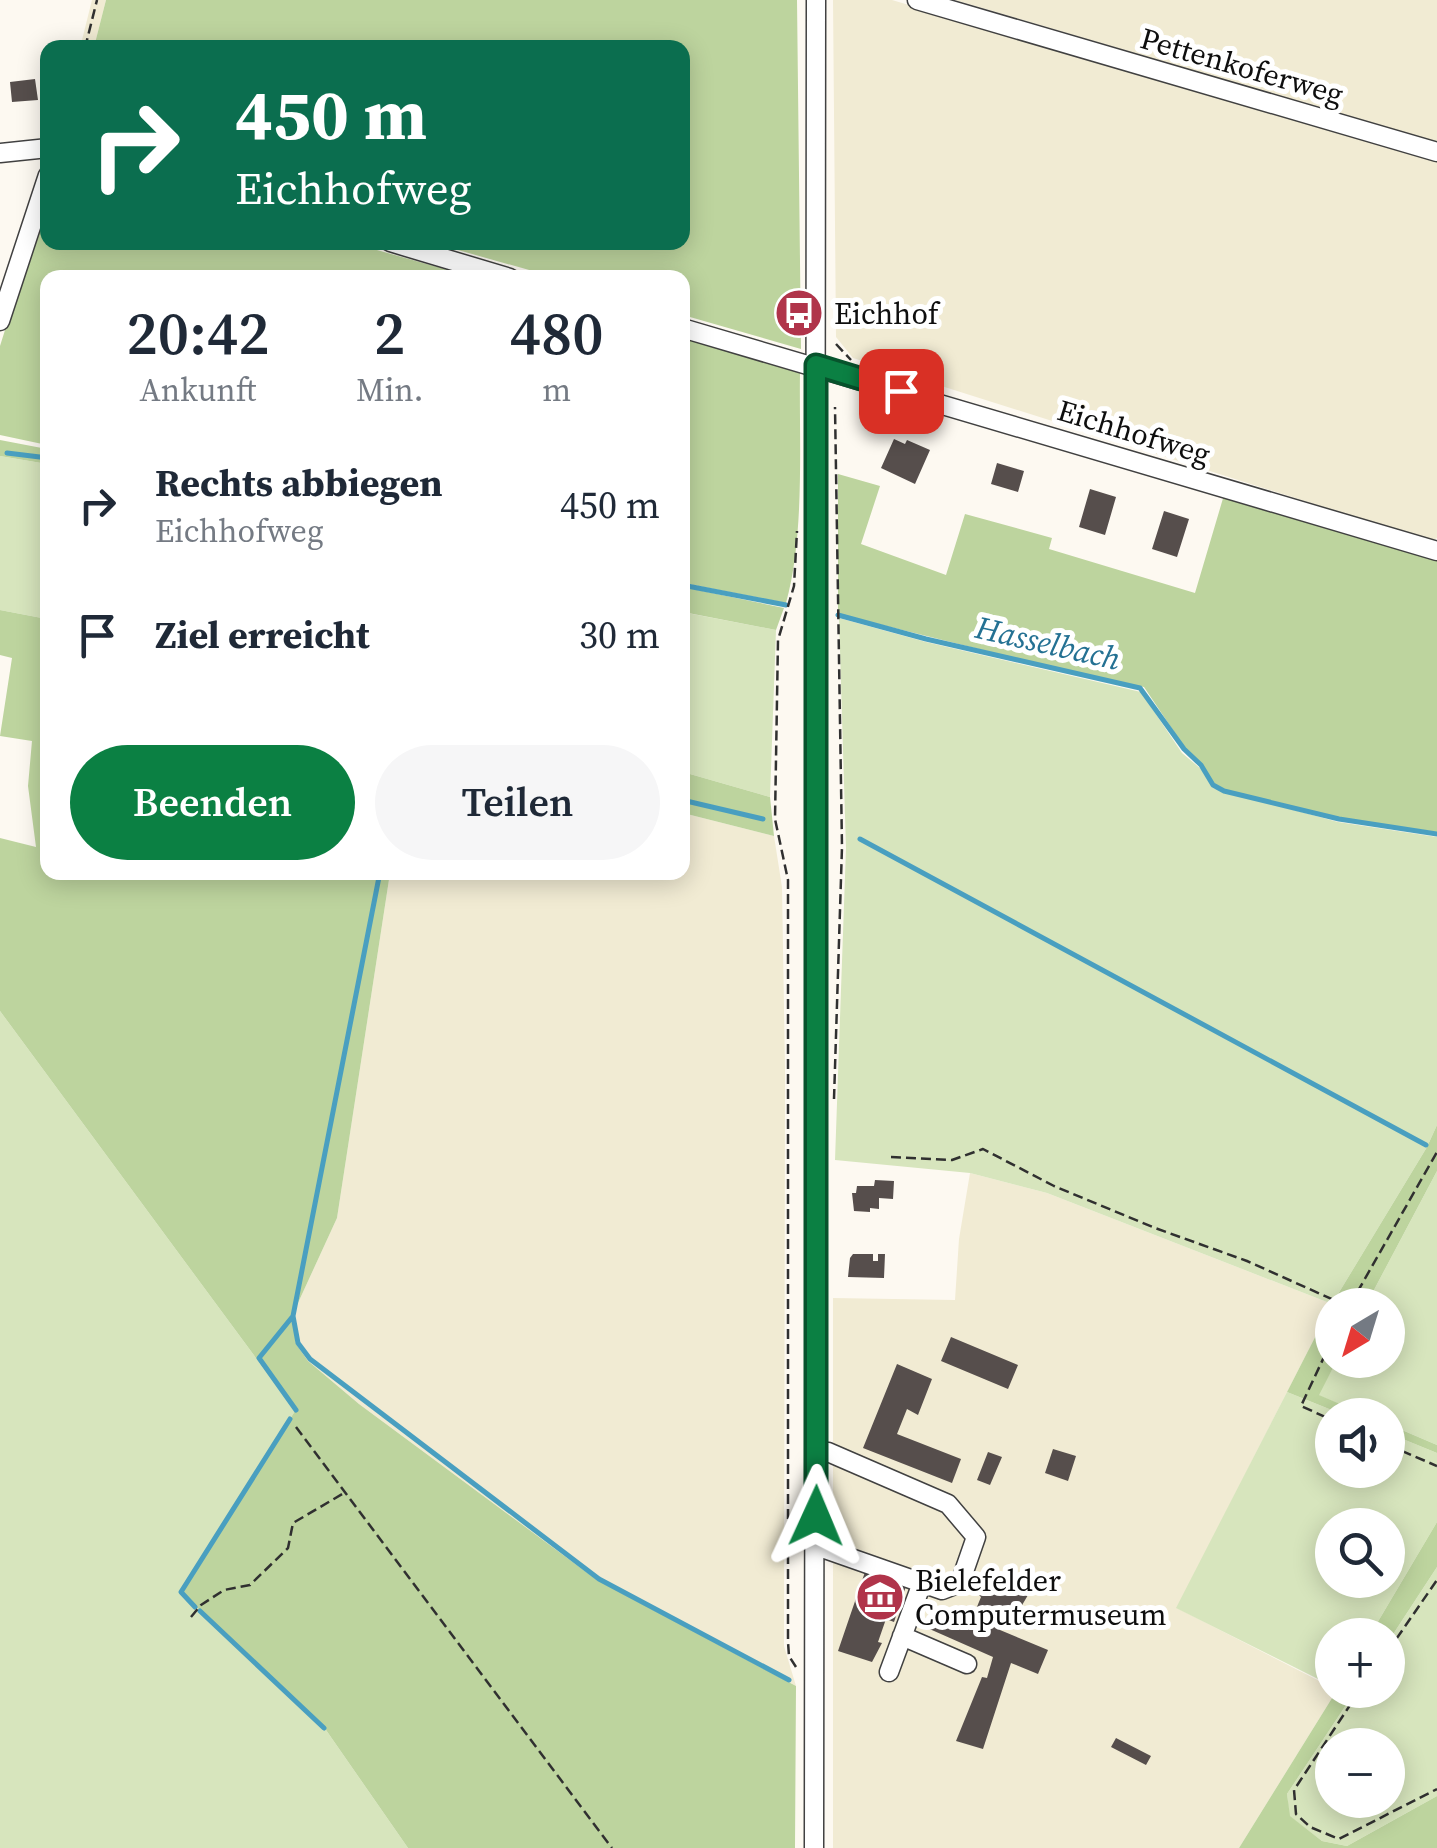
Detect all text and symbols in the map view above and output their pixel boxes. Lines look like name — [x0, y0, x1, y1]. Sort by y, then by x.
street label: Pettenkoferweg — [1136, 17, 1348, 115]
text: 450 m — [235, 66, 427, 162]
icon: right — [70, 80, 200, 210]
text: Eichhofweg — [235, 157, 472, 219]
bus stop icon: Eichhof — [773, 287, 825, 339]
text: 20:42 — [127, 292, 269, 374]
text: 2 — [374, 292, 405, 374]
text: 480 — [510, 292, 603, 374]
place label: Eichhof — [834, 293, 941, 334]
pin — [859, 349, 944, 434]
icon: arrive — [874, 364, 929, 419]
text: Ankunft — [140, 368, 256, 412]
text: Min. — [356, 368, 423, 412]
text: m — [542, 368, 571, 412]
street label: Eichhofweg — [1052, 389, 1216, 475]
text: Rechts abbiegen — [155, 457, 443, 509]
icon: right — [70, 478, 125, 533]
text: 450 m — [560, 479, 660, 531]
text: Eichhofweg — [155, 509, 323, 553]
water label: Hasselbach — [970, 605, 1125, 681]
icon: arrive — [70, 608, 125, 663]
text: Ziel erreicht — [155, 609, 370, 661]
text: 30 m — [579, 609, 660, 661]
button: Beenden — [70, 745, 355, 860]
button: Teilen — [375, 745, 660, 860]
north arrow — [1315, 1288, 1405, 1378]
map controls — [1315, 1288, 1405, 1818]
button: sound — [1315, 1398, 1405, 1488]
position arrow — [764, 1464, 868, 1568]
button: search — [1315, 1508, 1405, 1598]
place label: Bielefelder Computermuseum — [915, 1560, 1167, 1635]
museum icon: Bielefelder Computermuseum — [854, 1571, 906, 1623]
button: + — [1315, 1618, 1405, 1708]
button: − — [1315, 1728, 1405, 1818]

